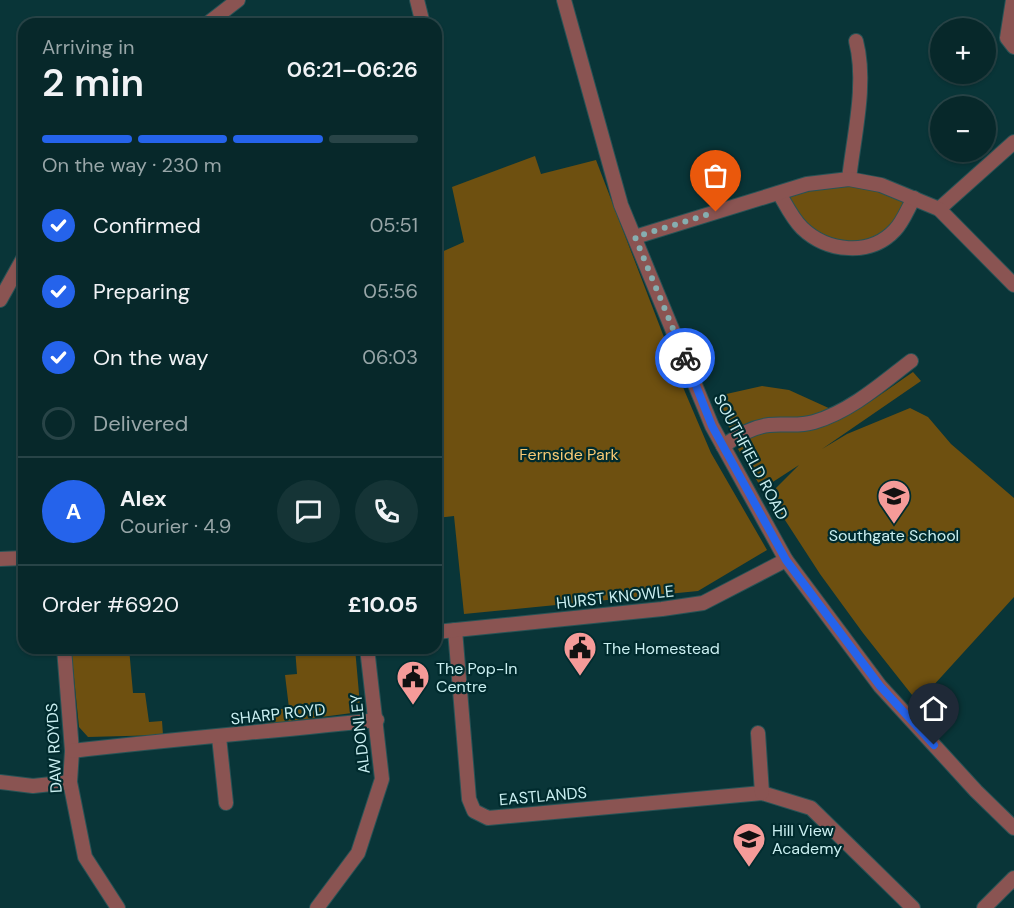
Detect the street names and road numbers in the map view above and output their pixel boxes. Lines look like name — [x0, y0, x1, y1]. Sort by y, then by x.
street label: SOUTHFIELD ROAD — [709, 390, 793, 524]
street label: HURST KNOWLE — [555, 580, 675, 614]
street label: ALDONLEY — [345, 693, 375, 775]
street label: SHARP ROYD — [230, 699, 326, 729]
street label: DAW ROYDS — [41, 702, 67, 794]
street label: EASTLANDS — [498, 782, 588, 810]

